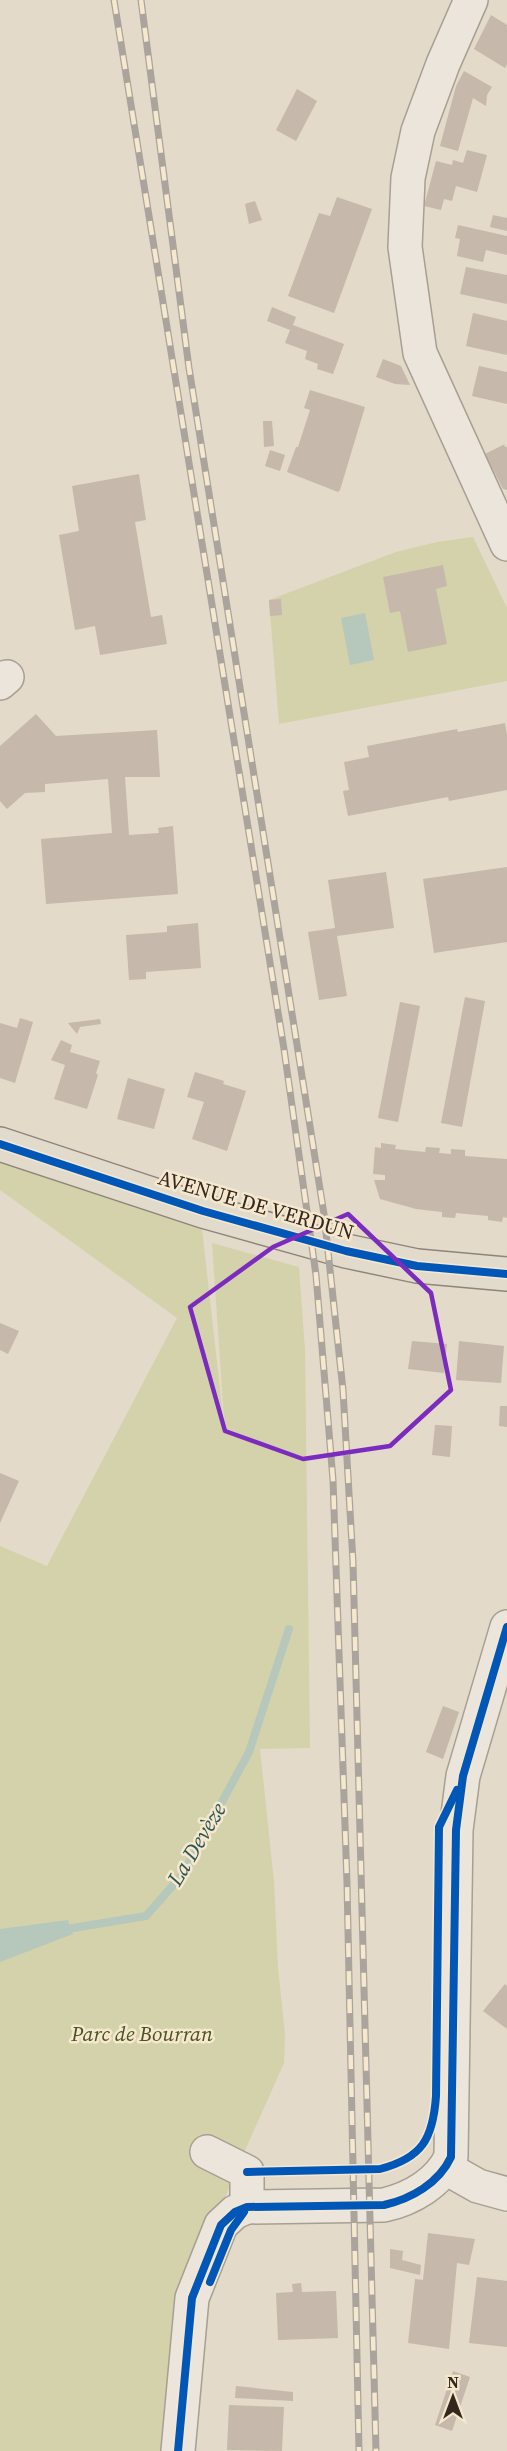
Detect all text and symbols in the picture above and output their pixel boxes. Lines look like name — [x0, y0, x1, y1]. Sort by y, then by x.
street label: AVENUE DE VERDUN — [155, 1163, 357, 1246]
water label: La Devèze — [159, 1797, 233, 1892]
park label: Parc de Bourran — [70, 2019, 213, 2048]
north arrow — [423, 2367, 483, 2427]
text: N — [447, 2371, 459, 2393]

